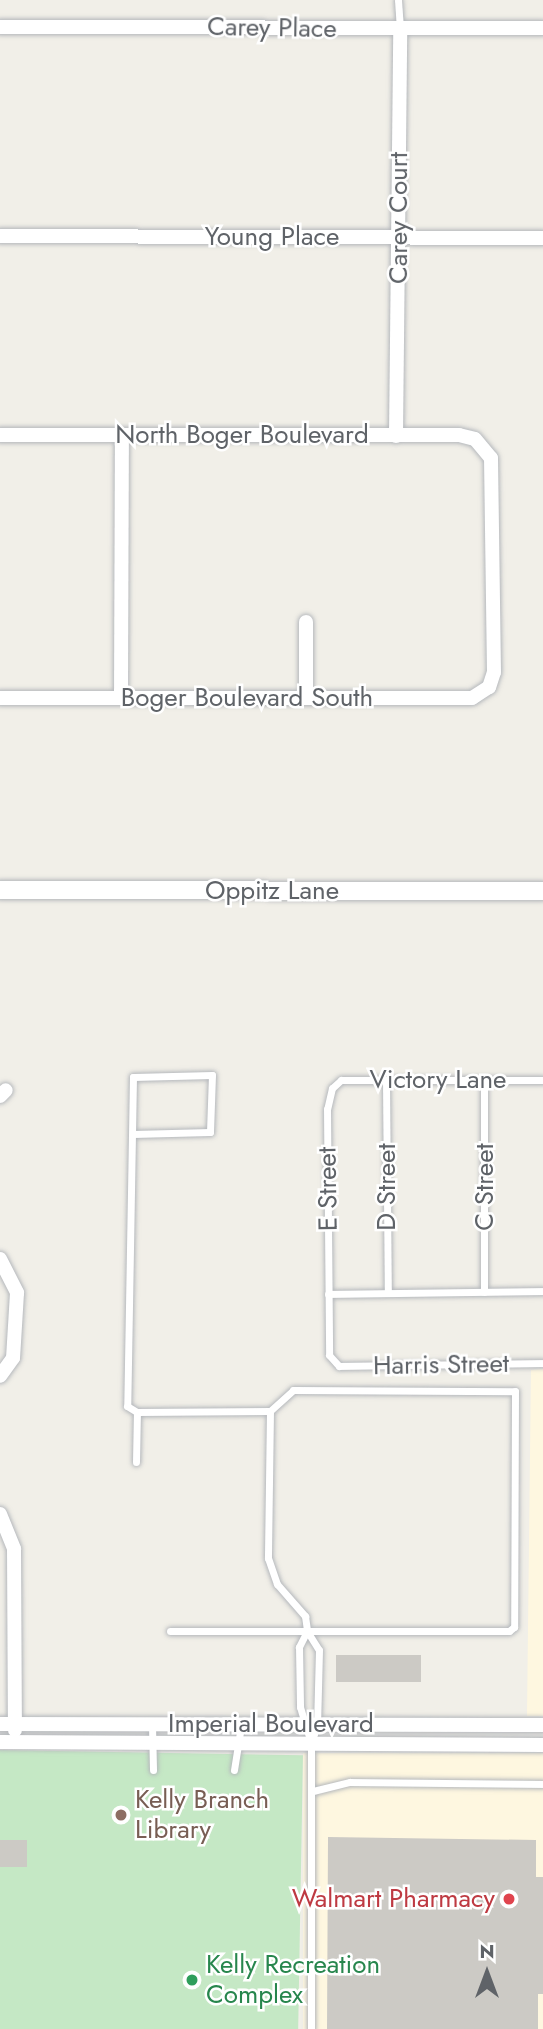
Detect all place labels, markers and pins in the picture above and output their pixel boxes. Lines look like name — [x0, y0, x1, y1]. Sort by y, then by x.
place label: Kelly Branch Library — [135, 1784, 269, 1846]
marker: Kelly Branch Library — [113, 1807, 129, 1823]
place label: Walmart Pharmacy — [292, 1883, 495, 1915]
marker: Walmart Pharmacy — [501, 1891, 517, 1907]
place label: Kelly Recreation Complex — [206, 1949, 380, 2010]
marker: Kelly Recreation Complex — [184, 1972, 200, 1988]

